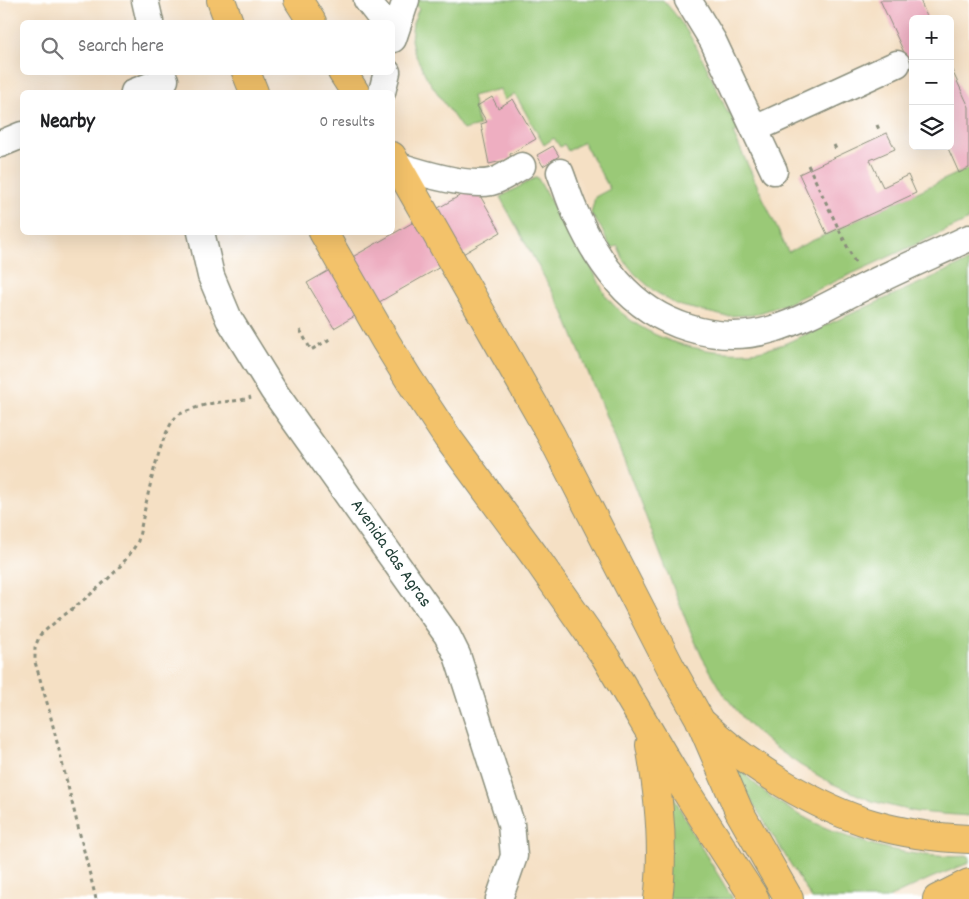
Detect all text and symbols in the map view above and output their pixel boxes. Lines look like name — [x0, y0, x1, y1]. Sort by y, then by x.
map controls — [909, 15, 954, 150]
button: + — [909, 15, 954, 60]
search box — [20, 20, 395, 75]
icon: search — [38, 34, 66, 62]
text: Search here — [78, 34, 164, 61]
button: − — [909, 60, 954, 105]
button: layers — [909, 105, 954, 150]
text: Nearby — [40, 108, 95, 138]
text: 0 results — [320, 111, 375, 134]
street label: Avenida das Agras — [343, 495, 437, 613]

